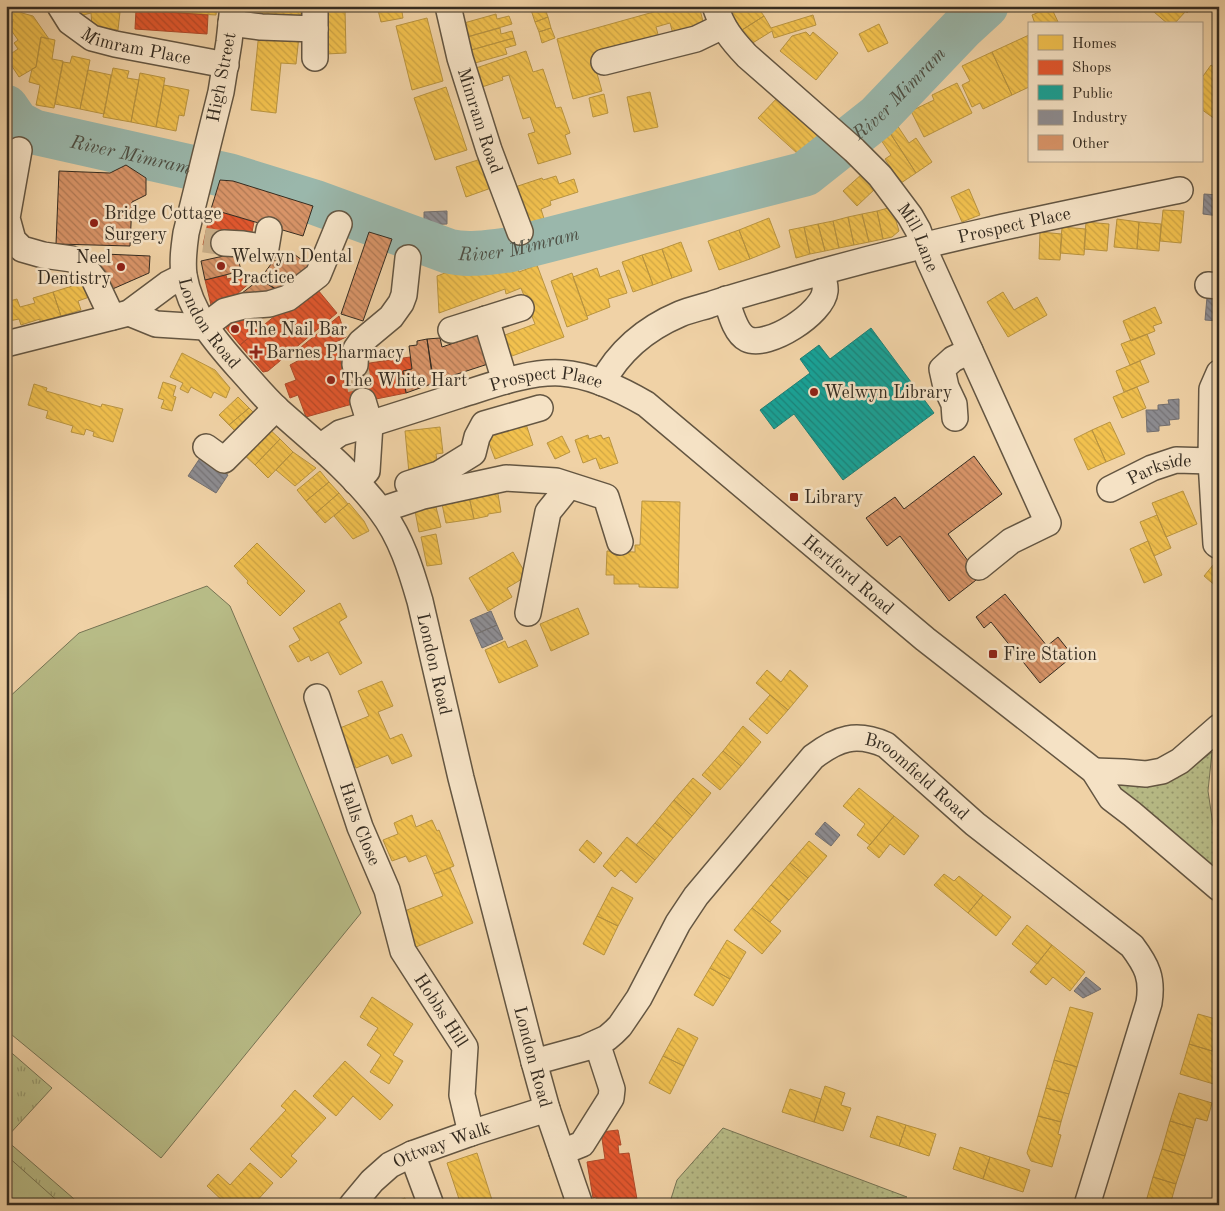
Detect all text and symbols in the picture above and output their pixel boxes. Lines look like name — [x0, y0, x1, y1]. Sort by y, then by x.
legend — [1028, 22, 1202, 162]
street label: Mimram Place — [77, 25, 192, 68]
street label: High Street — [204, 31, 240, 124]
text: Homes — [1072, 37, 1117, 52]
water label: River Mimram — [849, 45, 950, 145]
text: Shops — [1072, 61, 1111, 76]
street label: Mimram Road — [454, 66, 505, 176]
text: Public — [1072, 87, 1113, 102]
text: Industry — [1072, 111, 1128, 126]
water label: River Mimram — [67, 133, 192, 179]
text: Other — [1072, 137, 1109, 152]
street label: Mill Lane — [894, 200, 941, 275]
place label: Bridge Cottage Surgery — [104, 205, 222, 244]
street label: Prospect Place — [956, 205, 1072, 247]
marker: Bridge Cottage Surgery — [88, 217, 100, 229]
water label: River Mimram — [457, 225, 582, 266]
place label: Welwyn Dental Practice — [231, 248, 352, 287]
place label: Neel Dentistry — [37, 249, 111, 288]
marker: Welwyn Dental Practice — [215, 260, 227, 272]
marker: Neel Dentistry — [115, 261, 127, 273]
street label: London Road — [175, 276, 243, 372]
place label: The Nail Bar — [245, 321, 348, 339]
marker: The Nail Bar — [229, 323, 241, 335]
place label: Barnes Pharmacy — [266, 344, 405, 362]
marker: Barnes Pharmacy — [250, 346, 262, 358]
street label: Prospect Place — [487, 365, 605, 395]
place label: The White Hart — [341, 372, 467, 390]
marker: The White Hart — [325, 374, 337, 386]
place label: Welwyn Library — [824, 384, 953, 402]
marker: Welwyn Library — [808, 386, 820, 398]
street label: Parkside — [1125, 452, 1192, 489]
place label: Library — [804, 489, 864, 507]
marker: Library — [788, 491, 800, 503]
street label: Hertford Road — [799, 532, 897, 618]
street label: London Road — [413, 611, 454, 717]
place label: Fire Station — [1003, 646, 1097, 664]
marker: Fire Station — [987, 648, 999, 660]
street label: Broomfield Road — [863, 731, 972, 824]
street label: Halls Close — [336, 780, 383, 869]
street label: Hobbs Hill — [410, 971, 471, 1051]
street label: London Road — [510, 1004, 554, 1110]
street label: Ottway Walk — [390, 1119, 493, 1172]

